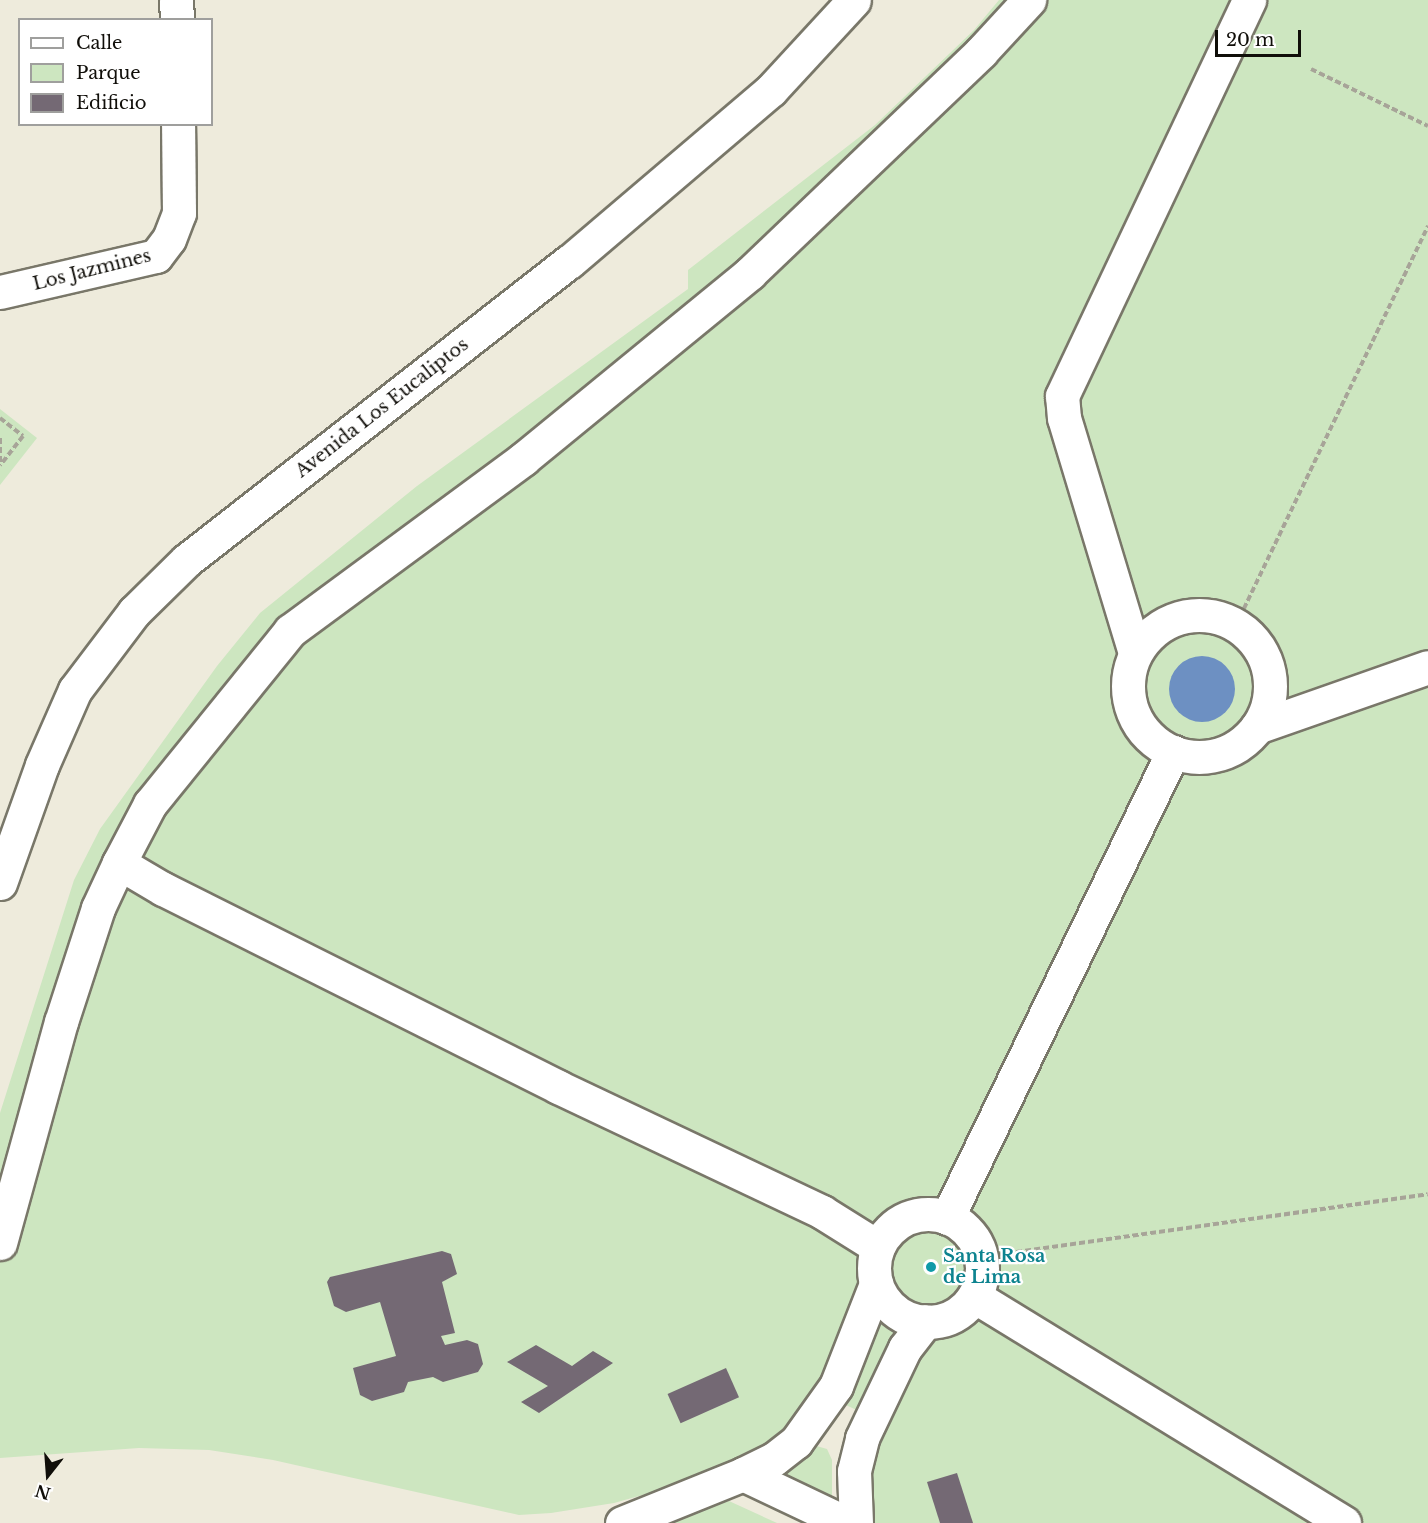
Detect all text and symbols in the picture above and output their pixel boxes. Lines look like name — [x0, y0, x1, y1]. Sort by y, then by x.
legend — [18, 18, 213, 126]
scale bar — [1218, 18, 1304, 56]
text: 20 m — [1226, 29, 1274, 51]
text: Calle — [76, 32, 122, 54]
text: Parque — [76, 62, 141, 84]
text: Edificio — [76, 92, 147, 114]
street label: Los Jazmines — [31, 245, 153, 295]
street label: Avenida Los Eucaliptos — [291, 334, 473, 482]
place label: Santa Rosa de Lima — [943, 1246, 1045, 1288]
marker: Santa Rosa de Lima — [924, 1260, 938, 1274]
north arrow — [18, 1445, 78, 1505]
text: N — [33, 1480, 53, 1504]

